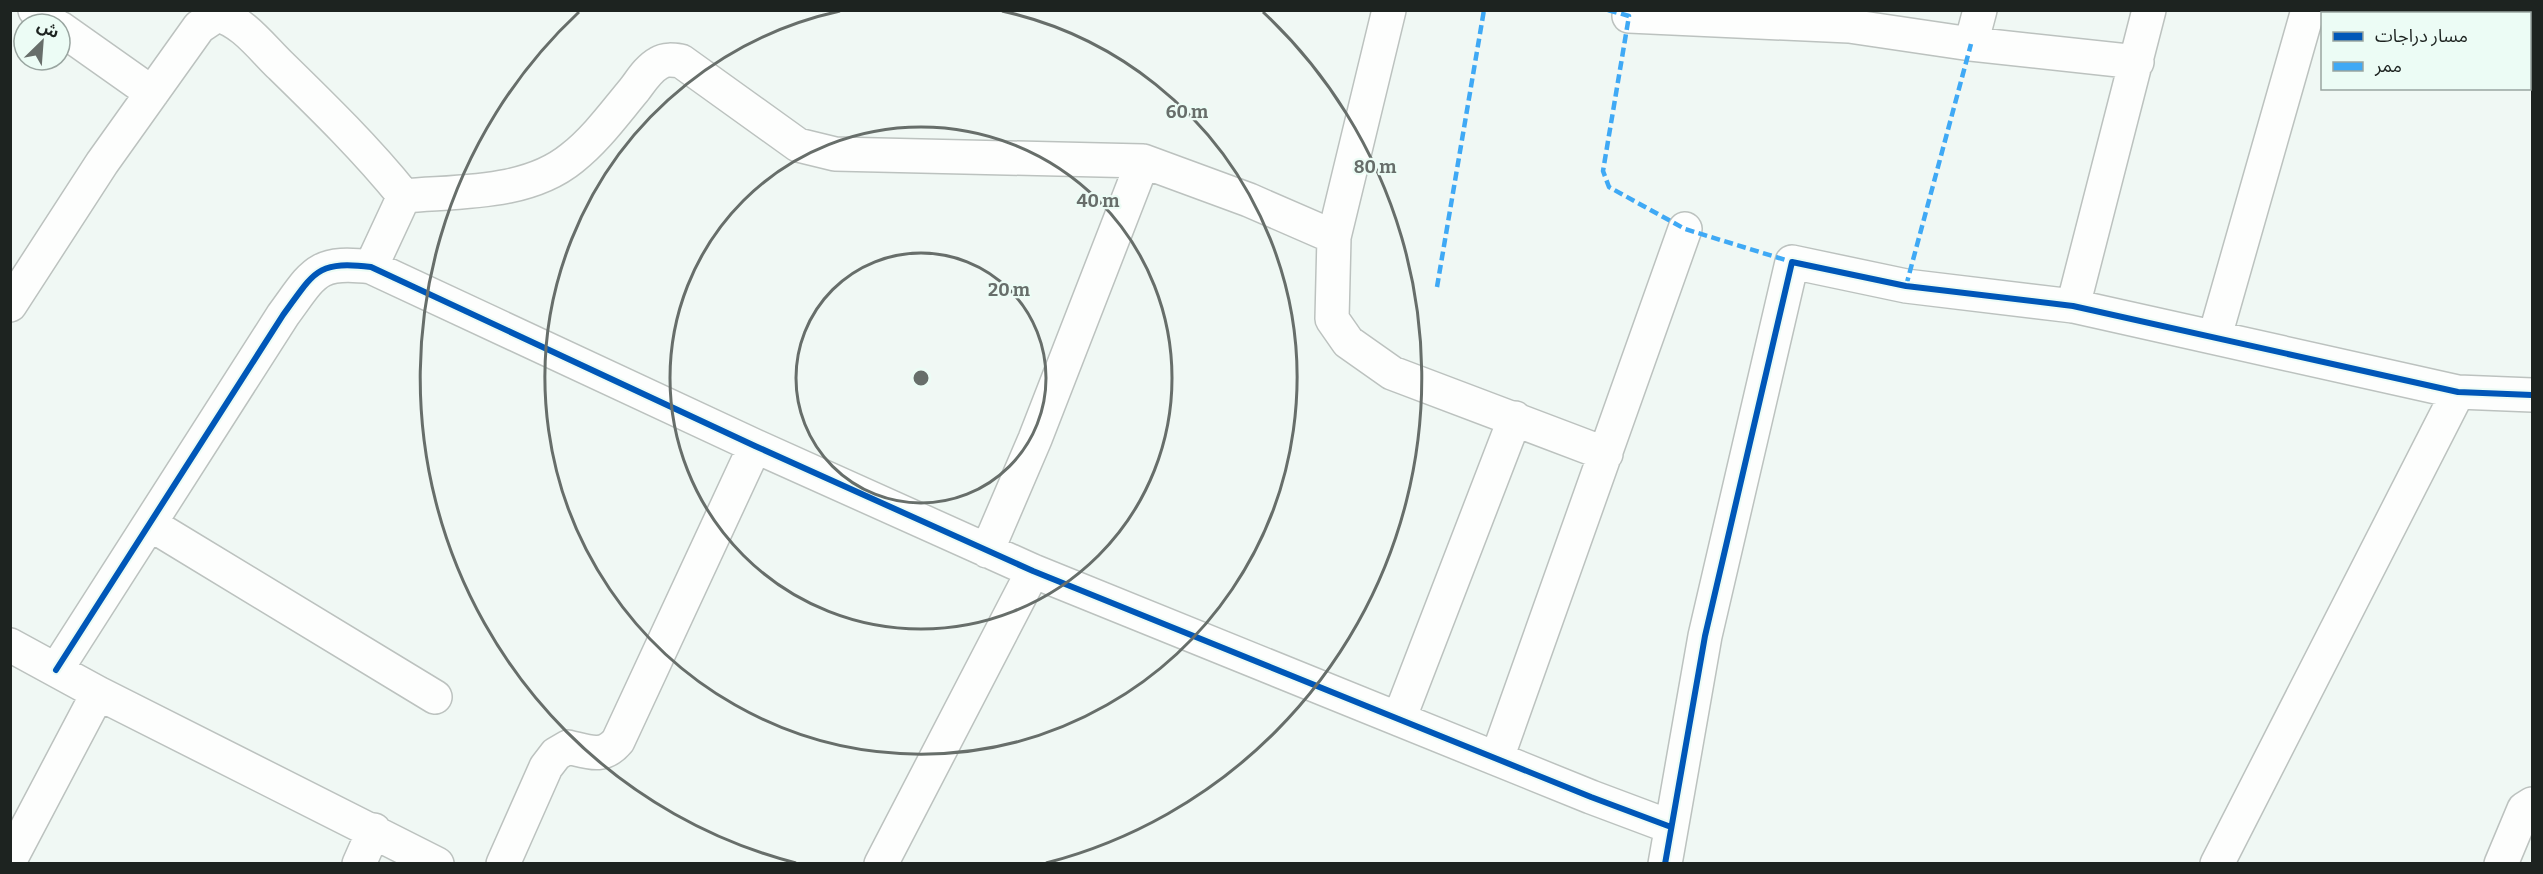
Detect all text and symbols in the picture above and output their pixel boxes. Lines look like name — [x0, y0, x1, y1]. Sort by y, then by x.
north arrow — [12, 12, 72, 72]
legend — [2321, 12, 2531, 90]
text: ش — [34, 16, 62, 42]
text: مسار دراجات — [2375, 25, 2468, 47]
text: ممر — [2374, 55, 2402, 77]
text: 60 m — [1166, 101, 1208, 123]
text: 80 m — [1354, 156, 1396, 178]
text: 40 m — [1077, 190, 1119, 212]
text: 20 m — [988, 279, 1030, 301]
centre of rings — [911, 368, 931, 388]

